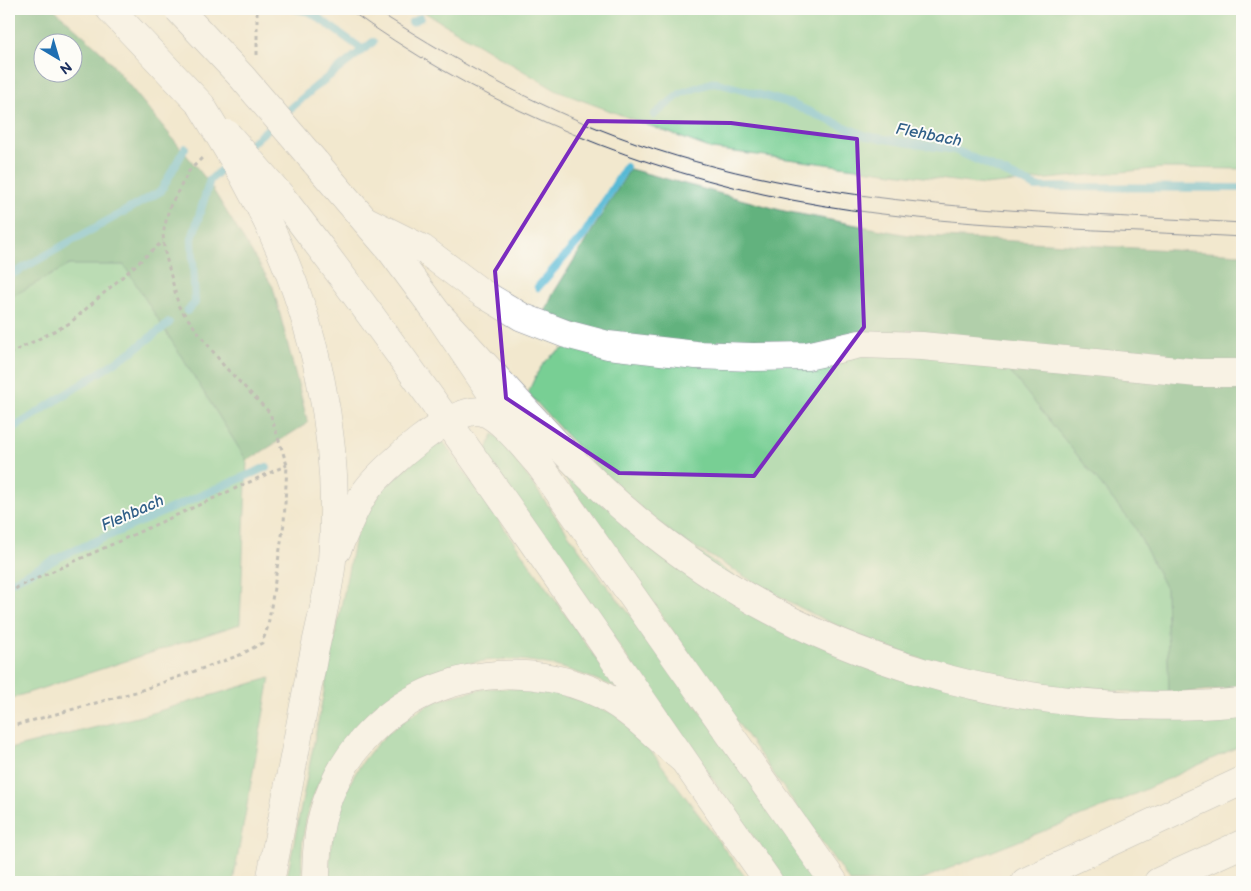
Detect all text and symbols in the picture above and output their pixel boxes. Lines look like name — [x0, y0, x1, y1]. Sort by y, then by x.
north arrow — [32, 32, 82, 82]
text: N — [56, 58, 75, 78]
water label: Flehbach — [894, 120, 964, 151]
water label: Flehbach — [98, 491, 167, 536]

